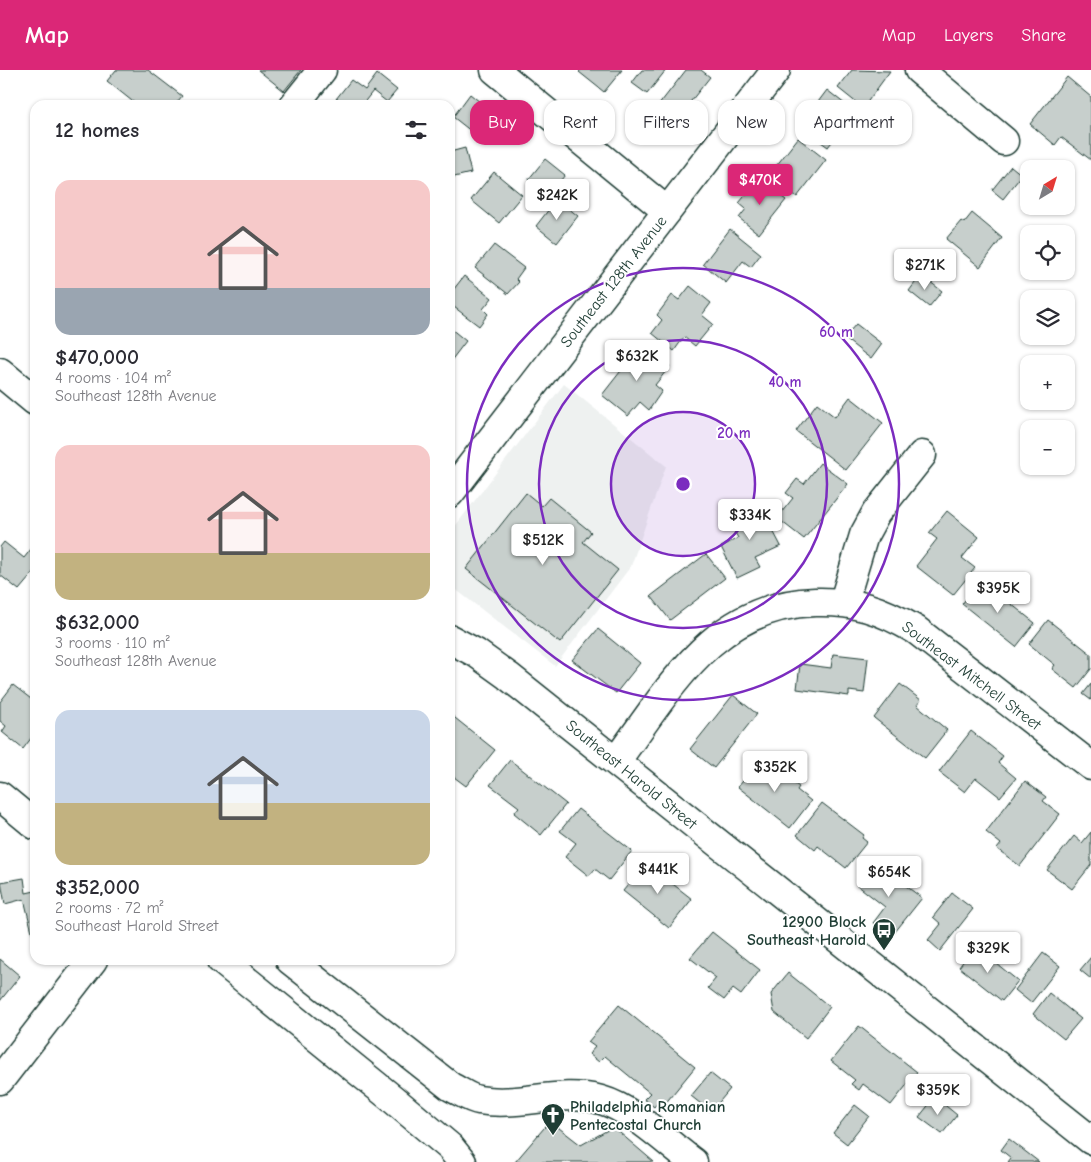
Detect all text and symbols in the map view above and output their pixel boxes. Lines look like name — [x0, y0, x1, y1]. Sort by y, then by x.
text: Map — [25, 21, 69, 49]
text: Map — [882, 25, 916, 46]
text: Layers — [944, 25, 993, 46]
text: Share — [1021, 25, 1066, 46]
chip: Buy — [470, 100, 534, 145]
chip: Rent — [544, 100, 615, 145]
chip: Filters — [625, 100, 708, 145]
chip: New — [718, 100, 785, 145]
chip: Apartment — [795, 100, 912, 145]
icon: filters — [402, 116, 430, 144]
text: 12 homes — [55, 118, 139, 142]
north arrow — [1020, 160, 1075, 215]
map controls — [1020, 160, 1075, 475]
pin: $470K — [725, 164, 795, 206]
text: $470K — [739, 171, 781, 189]
pin: $242K — [522, 178, 592, 221]
text: $242K — [536, 186, 578, 204]
street label: Southeast 128th Avenue — [557, 212, 671, 351]
icon: home — [198, 213, 288, 303]
button: locate — [1020, 225, 1075, 280]
pin: $271K — [890, 248, 960, 291]
text: $271K — [905, 256, 945, 274]
button: layers — [1020, 290, 1075, 345]
text: 60 m — [819, 323, 853, 341]
pin: $632K — [602, 340, 672, 382]
text: $470,000 — [55, 345, 139, 369]
text: $632K — [616, 347, 658, 365]
button: + — [1020, 355, 1075, 410]
text: 4 rooms · 104 m² — [55, 369, 171, 387]
text: 40 m — [769, 373, 802, 391]
text: Southeast 128th Avenue — [55, 387, 217, 405]
button: − — [1020, 420, 1075, 475]
text: 20 m — [717, 424, 751, 442]
centre of rings — [674, 475, 692, 493]
icon: home — [198, 478, 288, 568]
pin: $334K — [715, 498, 785, 541]
text: $334K — [729, 506, 771, 524]
pin: $512K — [508, 524, 578, 566]
text: $512K — [522, 531, 564, 549]
pin: $395K — [963, 572, 1033, 614]
text: $395K — [976, 579, 1020, 597]
text: $632,000 — [55, 610, 139, 634]
street label: Southeast Mitchell Street — [898, 618, 1045, 734]
text: 3 rooms · 110 m² — [55, 634, 170, 652]
text: Southeast 128th Avenue — [55, 652, 217, 670]
street label: Southeast Harold Street — [562, 716, 701, 833]
icon: home — [198, 743, 288, 833]
pin: $352K — [740, 750, 810, 793]
text: $352K — [754, 758, 797, 776]
pin: $441K — [623, 852, 693, 895]
pin: $654K — [854, 856, 924, 898]
text: $441K — [638, 860, 678, 878]
text: $654K — [867, 863, 911, 881]
text: $352,000 — [55, 875, 140, 899]
text: 2 rooms · 72 m² — [55, 899, 164, 917]
place label: 12900 Block Southeast Harold — [747, 913, 866, 949]
text: Southeast Harold Street — [55, 917, 218, 935]
bus stop icon: 12900 Block Southeast Harold — [871, 917, 897, 951]
pin: $329K — [953, 932, 1023, 974]
text: $329K — [967, 939, 1009, 957]
pin: $359K — [903, 1074, 973, 1116]
text: $359K — [916, 1081, 960, 1099]
place label: Philadelphia Romanian Pentecostal Church — [570, 1098, 725, 1134]
church icon: Philadelphia Romanian Pentecostal Church — [540, 1102, 566, 1136]

